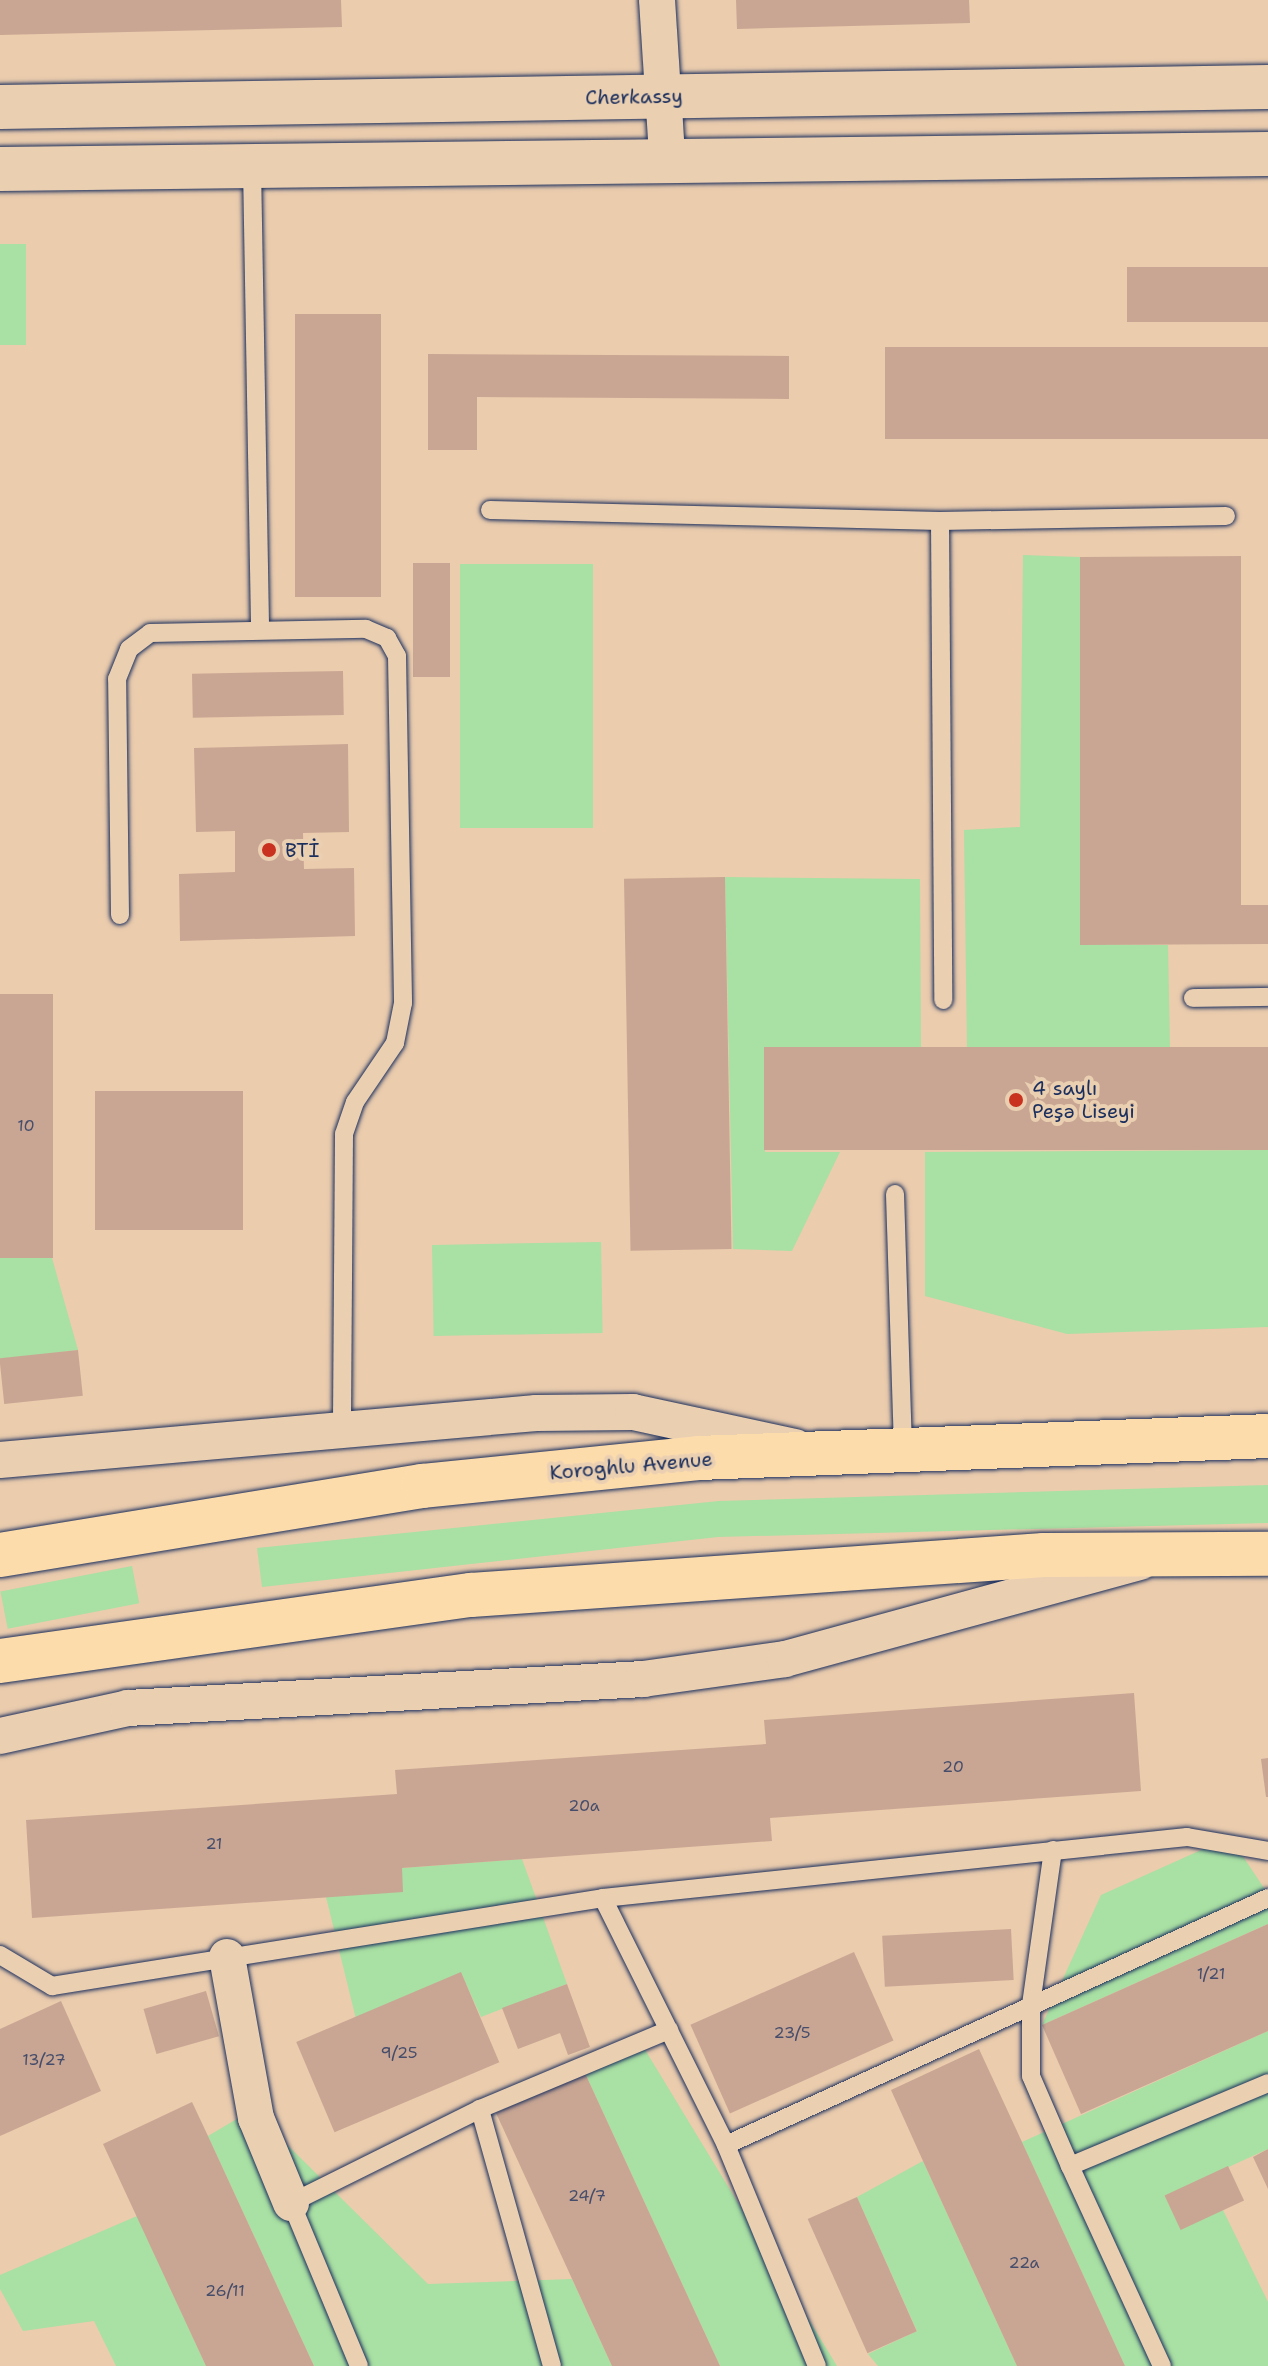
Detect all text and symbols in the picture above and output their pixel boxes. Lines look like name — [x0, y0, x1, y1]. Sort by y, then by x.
street label: Cherkassy — [585, 84, 683, 110]
place label: BTİ — [285, 838, 320, 862]
marker: BTİ — [260, 841, 278, 859]
place label: 4 saylı Peşə Liseyi — [1032, 1076, 1135, 1123]
marker: 4 saylı Peşə Liseyi — [1007, 1091, 1025, 1109]
house number: 10 — [17, 1116, 35, 1136]
street label: Koroghlu Avenue — [549, 1447, 713, 1485]
house number: 20 — [942, 1757, 964, 1777]
house number: 20a — [568, 1796, 600, 1816]
house number: 21 — [205, 1834, 223, 1854]
house number: 1/21 — [1197, 1964, 1225, 1984]
house number: 23/5 — [774, 2023, 810, 2043]
house number: 9/25 — [380, 2043, 418, 2063]
house number: 13/27 — [22, 2050, 66, 2070]
house number: 24/7 — [568, 2186, 606, 2206]
house number: 22a — [1009, 2253, 1039, 2273]
house number: 26/11 — [205, 2281, 245, 2301]

